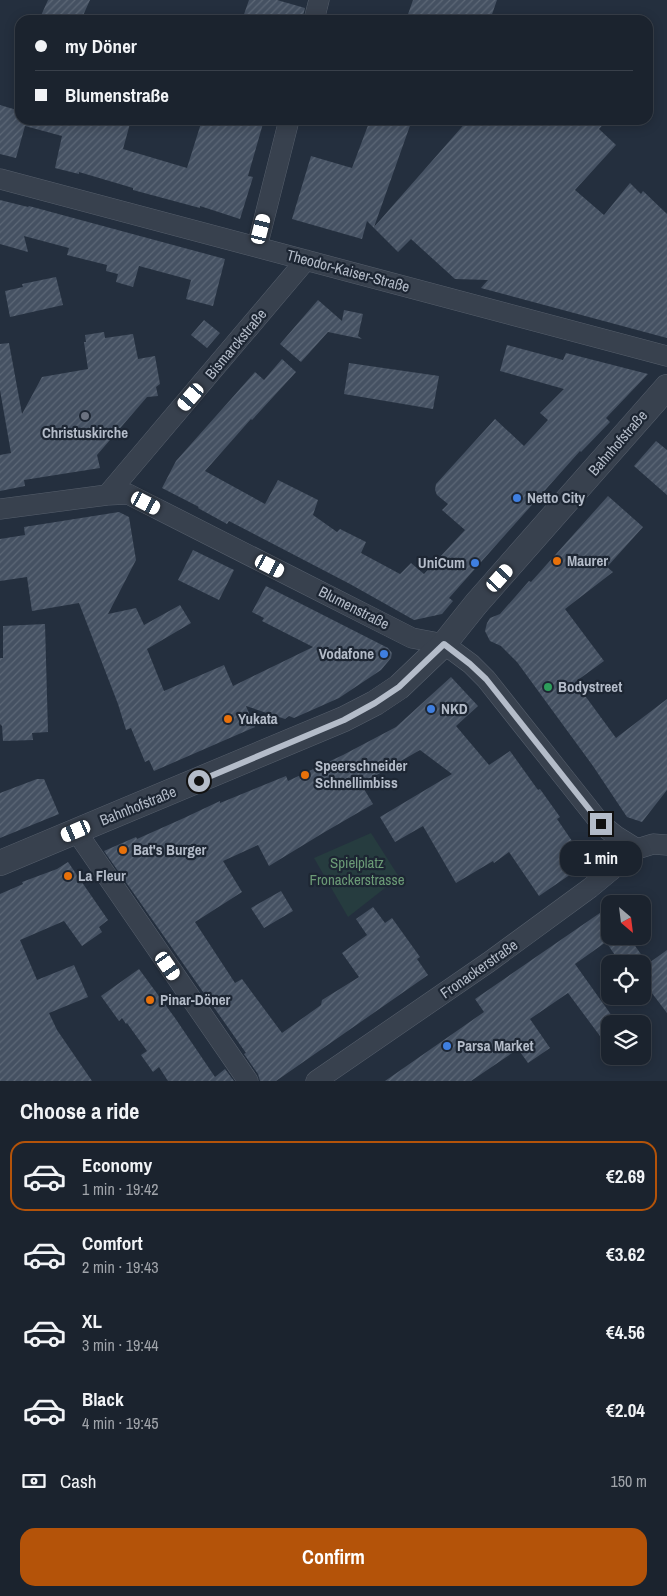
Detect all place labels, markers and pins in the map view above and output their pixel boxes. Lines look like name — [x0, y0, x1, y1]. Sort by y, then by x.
marker: Christuskirche — [79, 410, 91, 422]
place label: Christuskirche — [42, 422, 128, 443]
place label: Netto City — [527, 487, 585, 508]
marker: Netto City — [511, 492, 523, 504]
place label: Maurer — [567, 550, 608, 571]
place label: UniCum — [418, 552, 465, 573]
marker: Maurer — [551, 555, 563, 567]
marker: UniCum — [469, 557, 481, 569]
place label: Vodafone — [319, 643, 374, 664]
marker: Vodafone — [378, 648, 390, 660]
place label: Bodystreet — [558, 676, 622, 697]
marker: Bodystreet — [542, 681, 554, 693]
place label: NKD — [441, 698, 468, 719]
marker: NKD — [425, 703, 437, 715]
place label: Yukata — [238, 708, 278, 729]
marker: Yukata — [222, 713, 234, 725]
place label: Speerschneider Schnellimbiss — [315, 755, 408, 793]
marker: Speerschneider Schnellimbiss — [299, 769, 311, 781]
place label: Bat's Burger — [133, 839, 207, 860]
marker: Bat's Burger — [117, 844, 129, 856]
place label: La Fleur — [78, 865, 126, 886]
marker: La Fleur — [62, 870, 74, 882]
place label: Pinar-Döner — [160, 989, 231, 1010]
marker: Pinar-Döner — [144, 994, 156, 1006]
place label: Parsa Market — [457, 1035, 534, 1056]
marker: Parsa Market — [441, 1040, 453, 1052]

